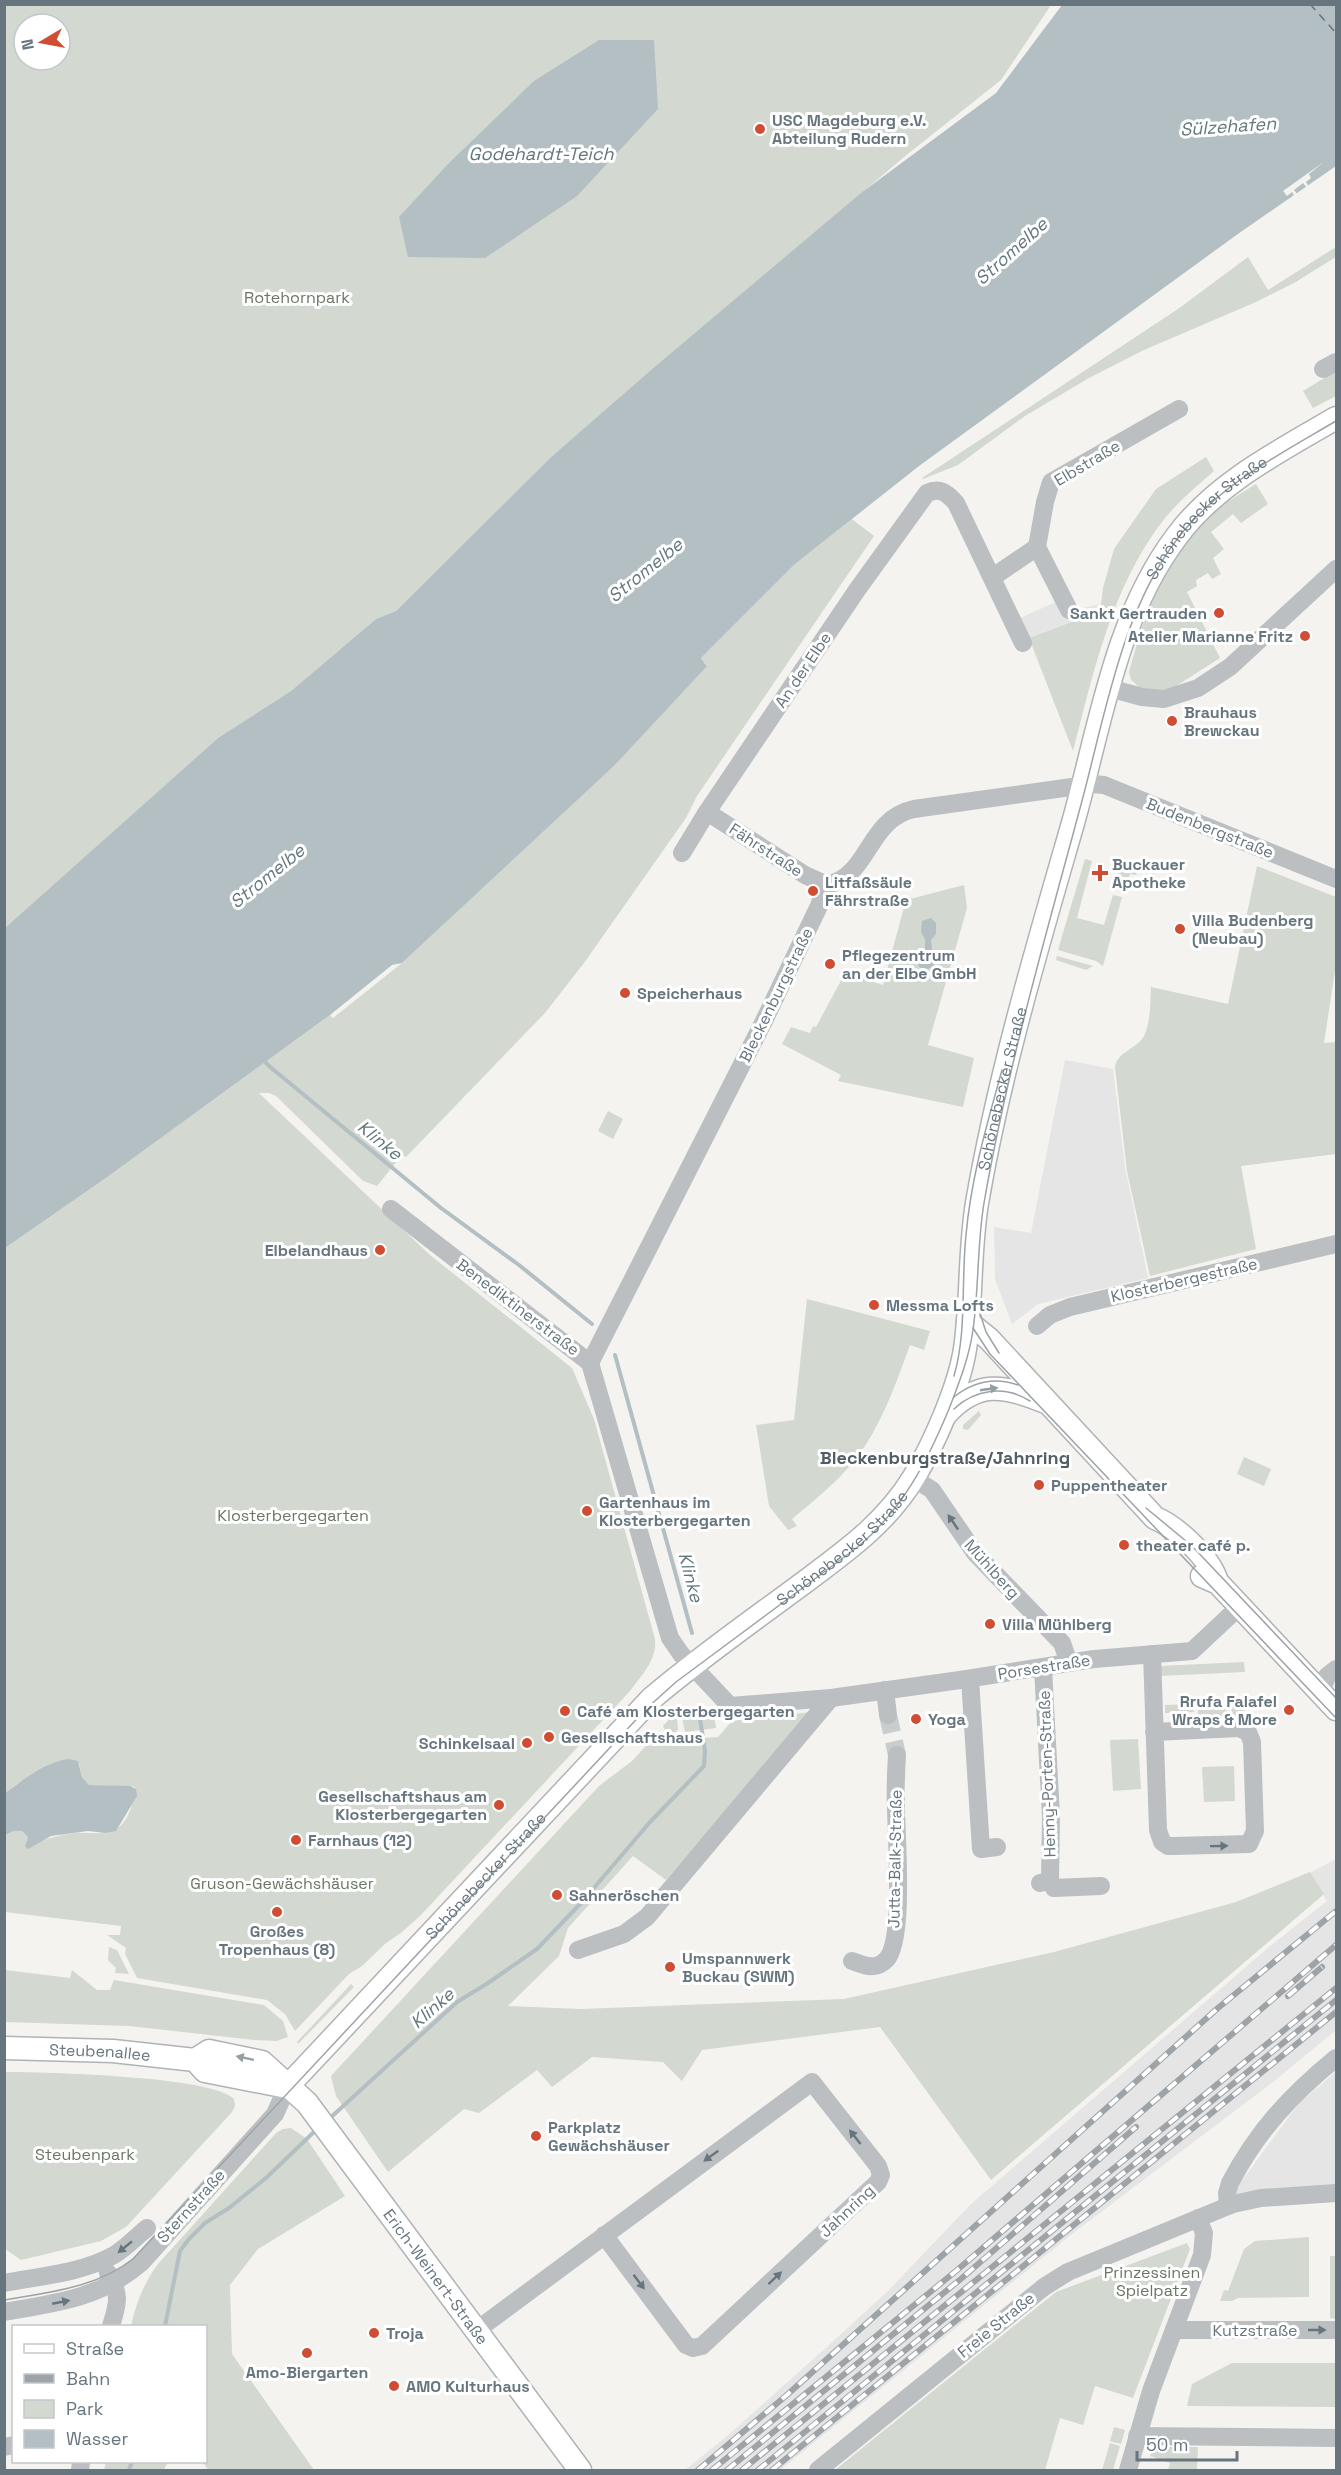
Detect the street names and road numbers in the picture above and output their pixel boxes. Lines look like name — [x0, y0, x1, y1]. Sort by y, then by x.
street label: Elbstraße — [1050, 435, 1124, 491]
street label: Schönebecker Straße — [1141, 451, 1271, 583]
street label: An der Elbe — [770, 628, 836, 712]
street label: Budenbergstraße — [1143, 793, 1277, 863]
street label: Fährstraße — [725, 818, 807, 882]
street label: Bleckenburgstraße — [734, 924, 818, 1066]
street label: Schönebecker Straße — [973, 1004, 1031, 1172]
street label: Klosterbergestraße — [1109, 1253, 1259, 1307]
street label: Benediktinerstraße — [452, 1254, 584, 1360]
street label: Schönebecker Straße — [772, 1486, 912, 1610]
street label: Mühlberg — [960, 1535, 1024, 1603]
street label: Porsestraße — [996, 1649, 1092, 1685]
street label: Henny-Porten-Straße — [1034, 1690, 1060, 1858]
street label: Jutta-Balk-Straße — [883, 1790, 907, 1928]
street label: Schönebecker Straße — [421, 1807, 550, 1944]
street label: Steubenallee — [49, 2039, 152, 2066]
street label: Sternstraße — [152, 2165, 230, 2247]
street label: Jahnring — [815, 2180, 879, 2242]
street label: Erich-Weinert-Straße — [379, 2205, 493, 2349]
street label: Freie Straße — [953, 2288, 1039, 2362]
street label: Kutzstraße — [1212, 2320, 1298, 2341]

